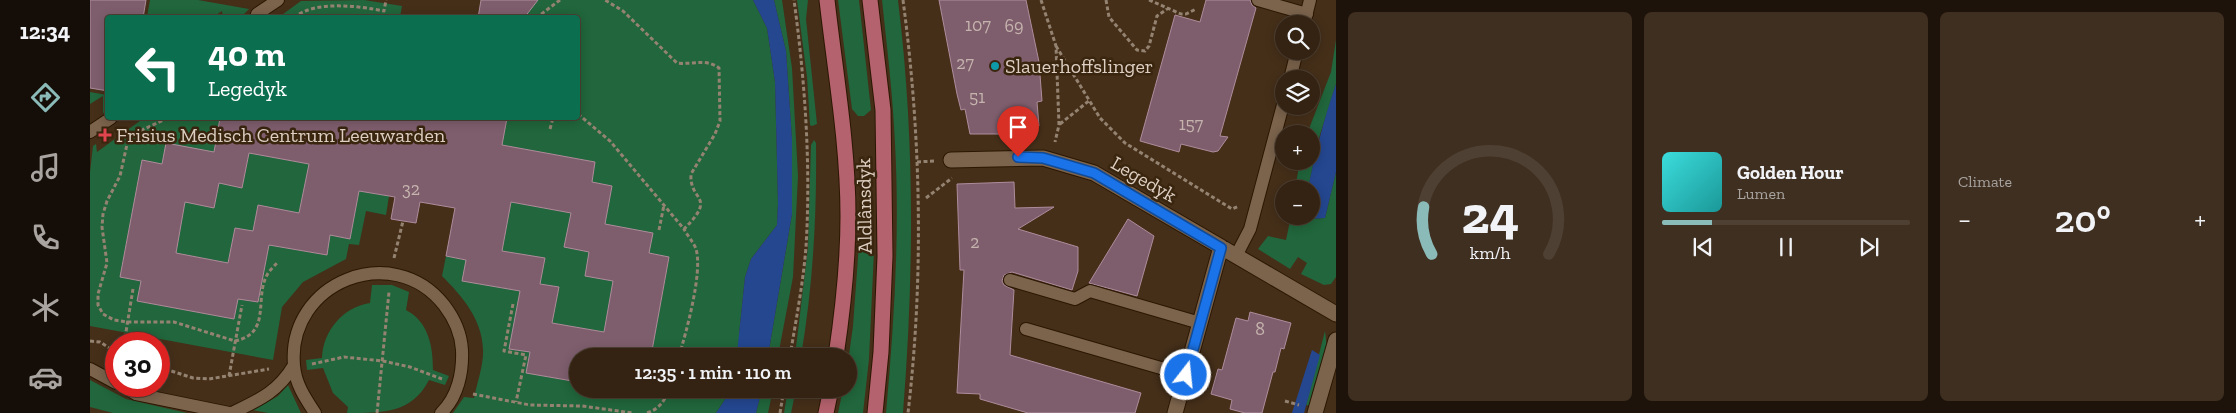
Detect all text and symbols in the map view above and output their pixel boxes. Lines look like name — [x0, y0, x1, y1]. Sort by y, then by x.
house number: 107 — [965, 14, 991, 36]
house number: 69 — [1004, 15, 1024, 37]
map controls — [1275, 15, 1320, 225]
button: search — [1275, 15, 1320, 60]
text: 12:34 — [20, 18, 70, 45]
text: 40 m — [208, 33, 285, 75]
icon: left — [125, 35, 190, 100]
house number: 27 — [956, 52, 974, 74]
place label: Slauerhoffslinger — [1005, 54, 1153, 78]
marker: Slauerhoffslinger — [989, 60, 1001, 72]
button: layers — [1275, 70, 1320, 115]
text: Legedyk — [208, 75, 287, 102]
icon: directions — [28, 80, 63, 115]
house number: 51 — [969, 86, 985, 108]
pin — [997, 106, 1039, 157]
icon: arrive — [1004, 113, 1032, 141]
house number: 157 — [1179, 113, 1204, 135]
place label: Frisius Medisch Centrum Leeuwarden — [116, 123, 446, 147]
button: + — [1275, 125, 1320, 170]
marker: Frisius Medisch Centrum Leeuwarden — [98, 128, 112, 142]
icon: music — [28, 150, 63, 185]
street label: Legedyk — [1107, 151, 1182, 208]
street label: Aldlânsdyk — [851, 157, 877, 254]
text: Golden Hour — [1737, 161, 1844, 184]
text: Climate — [1958, 172, 2012, 191]
house number: 32 — [402, 178, 420, 200]
button: − — [1275, 180, 1320, 225]
text: 24 — [1461, 184, 1519, 246]
text: Lumen — [1737, 184, 1785, 203]
text: 20° — [2055, 196, 2111, 242]
text: − — [1958, 203, 1971, 236]
text: + — [2194, 203, 2206, 236]
icon: phone — [28, 220, 63, 255]
house number: 2 — [970, 231, 980, 253]
icon: previous — [1689, 233, 1717, 261]
icon: pause — [1772, 233, 1800, 261]
icon: next — [1855, 233, 1883, 261]
text: km/h — [1470, 242, 1510, 264]
icon: climate — [28, 290, 63, 325]
house number: 8 — [1255, 318, 1265, 340]
speed limit sign: 30 — [105, 332, 170, 397]
position arrow — [1159, 348, 1211, 400]
icon: car — [28, 360, 63, 395]
text: 12:35 · 1 min · 110 m — [635, 361, 791, 384]

